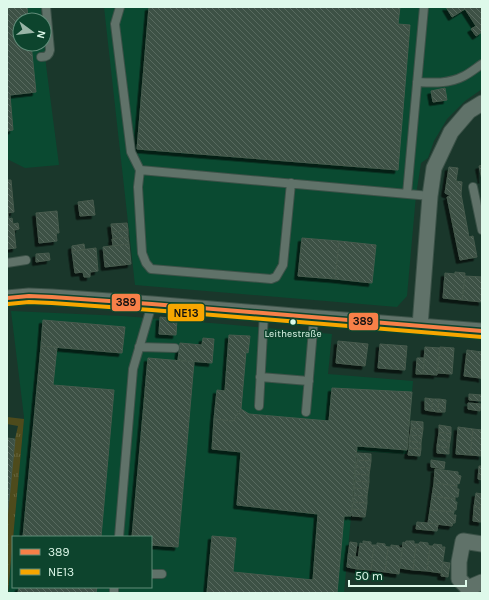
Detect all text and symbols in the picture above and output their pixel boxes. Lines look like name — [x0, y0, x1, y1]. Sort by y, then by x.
north arrow — [12, 12, 52, 52]
text: N — [34, 29, 48, 40]
line badge: 389 — [111, 293, 141, 312]
text: 389 — [116, 296, 137, 309]
line badge: NE13 — [167, 303, 205, 322]
text: NE13 — [173, 307, 199, 320]
line badge: 389 — [348, 312, 379, 331]
text: 389 — [353, 315, 374, 328]
marker: Leithestraße — [288, 317, 298, 327]
place label: Leithestraße — [264, 328, 322, 340]
legend — [12, 536, 152, 588]
text: 389 — [48, 545, 69, 559]
scale bar — [349, 562, 466, 588]
text: NE13 — [48, 565, 74, 579]
text: 50 m — [355, 569, 383, 583]

